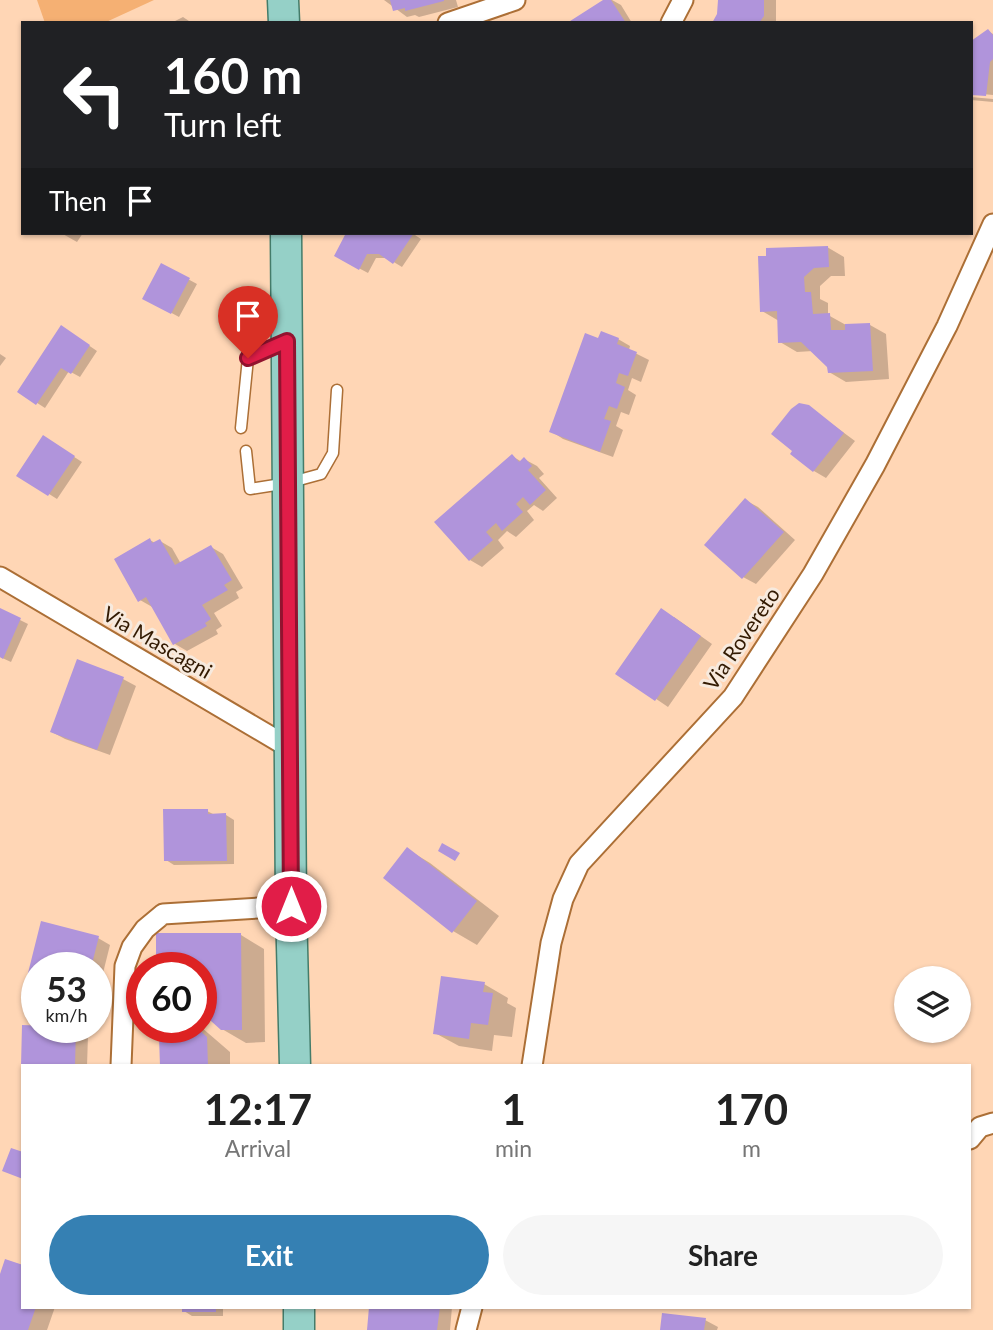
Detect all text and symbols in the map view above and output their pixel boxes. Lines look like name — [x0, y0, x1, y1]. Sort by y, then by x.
text: 160 m — [164, 46, 302, 104]
icon: left — [49, 49, 140, 140]
text: Turn left — [164, 105, 281, 144]
icon: arrive — [121, 182, 159, 220]
text: Then — [49, 185, 107, 217]
pin — [218, 286, 278, 358]
icon: arrive — [229, 297, 267, 335]
street label: Via Rovereto — [697, 582, 784, 694]
street label: Via Mascagni — [99, 600, 217, 683]
position arrow — [254, 869, 328, 943]
speed limit sign: 60 — [126, 952, 217, 1043]
map controls — [894, 966, 971, 1043]
button: layers — [894, 966, 971, 1043]
text: 53 — [46, 967, 87, 1009]
text: km/h — [45, 1004, 88, 1026]
text: 12:17 — [204, 1084, 312, 1134]
text: 1 — [501, 1084, 526, 1134]
text: 170 — [715, 1084, 788, 1134]
text: Arrival — [225, 1134, 291, 1162]
text: min — [495, 1134, 532, 1162]
text: m — [742, 1134, 761, 1162]
button: Exit — [49, 1215, 489, 1295]
button: Share — [503, 1215, 943, 1295]

